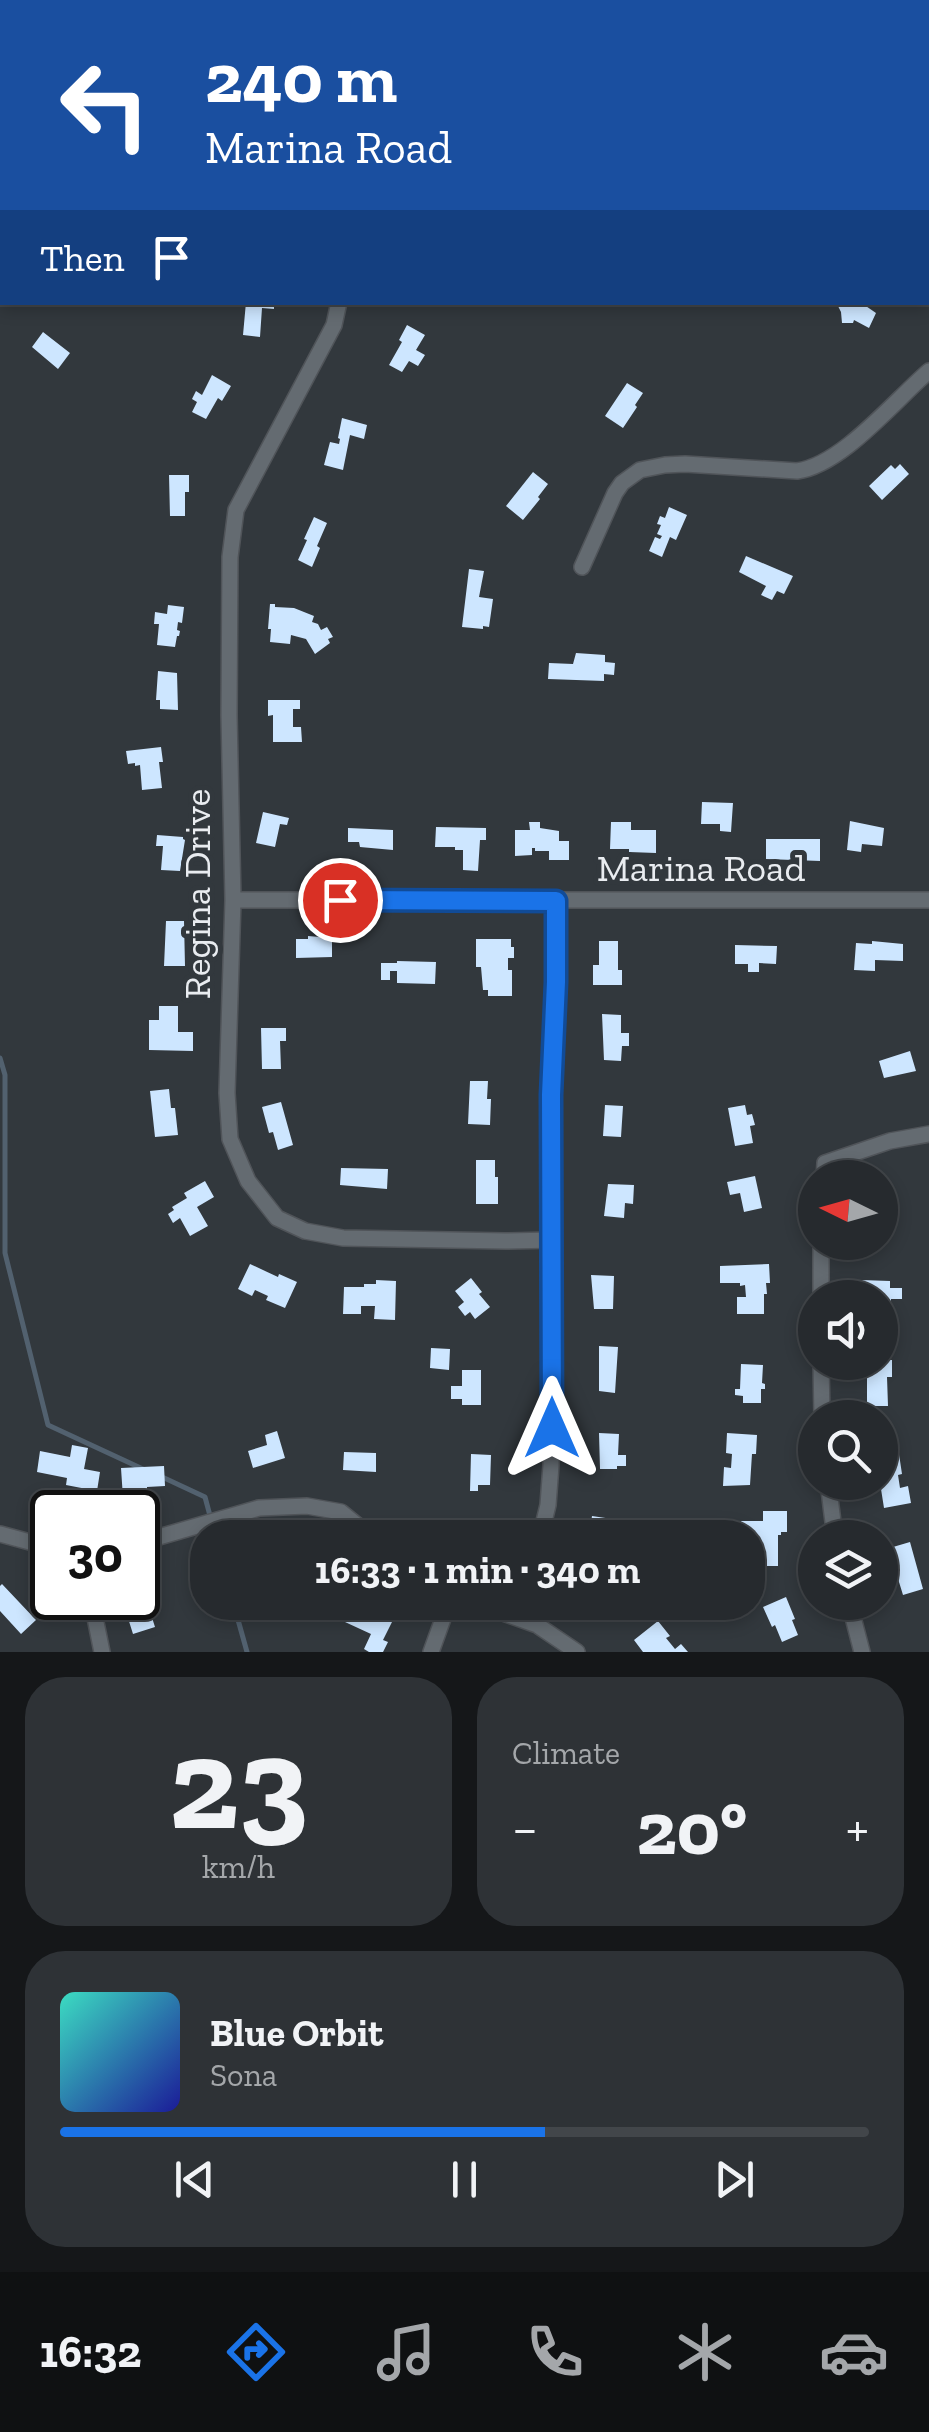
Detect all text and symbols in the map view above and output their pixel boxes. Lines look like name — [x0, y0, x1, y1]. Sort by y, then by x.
text: 240 m — [205, 36, 397, 120]
icon: left — [40, 40, 170, 170]
text: Marina Road — [205, 121, 452, 175]
icon: arrive — [144, 230, 199, 285]
text: Then — [40, 235, 124, 281]
street label: Regina Drive — [174, 789, 220, 999]
street label: Marina Road — [597, 845, 805, 891]
pin — [298, 858, 383, 943]
icon: arrive — [313, 873, 368, 928]
north arrow — [798, 1160, 898, 1260]
map controls — [798, 1160, 898, 1620]
button: sound — [798, 1280, 898, 1380]
position arrow — [500, 1376, 604, 1480]
button: search — [798, 1400, 898, 1500]
speed limit sign: 30 — [30, 1490, 160, 1620]
button: layers — [798, 1520, 898, 1620]
text: 16:33 · 1 min · 340 m — [315, 1547, 640, 1593]
text: 23 — [169, 1705, 308, 1861]
text: Climate — [512, 1734, 620, 1772]
text: 20° — [636, 1783, 747, 1873]
text: − — [512, 1795, 538, 1861]
text: + — [846, 1795, 869, 1861]
text: km/h — [202, 1848, 275, 1886]
text: Blue Orbit — [210, 2010, 383, 2056]
text: Sona — [210, 2056, 277, 2094]
icon: previous — [167, 2152, 222, 2207]
icon: pause — [437, 2152, 492, 2207]
icon: next — [707, 2152, 762, 2207]
icon: directions — [221, 2317, 291, 2387]
icon: music — [371, 2317, 441, 2387]
icon: phone — [520, 2317, 590, 2387]
icon: climate — [670, 2317, 740, 2387]
icon: car — [819, 2317, 889, 2387]
text: 16:32 — [40, 2325, 141, 2379]

